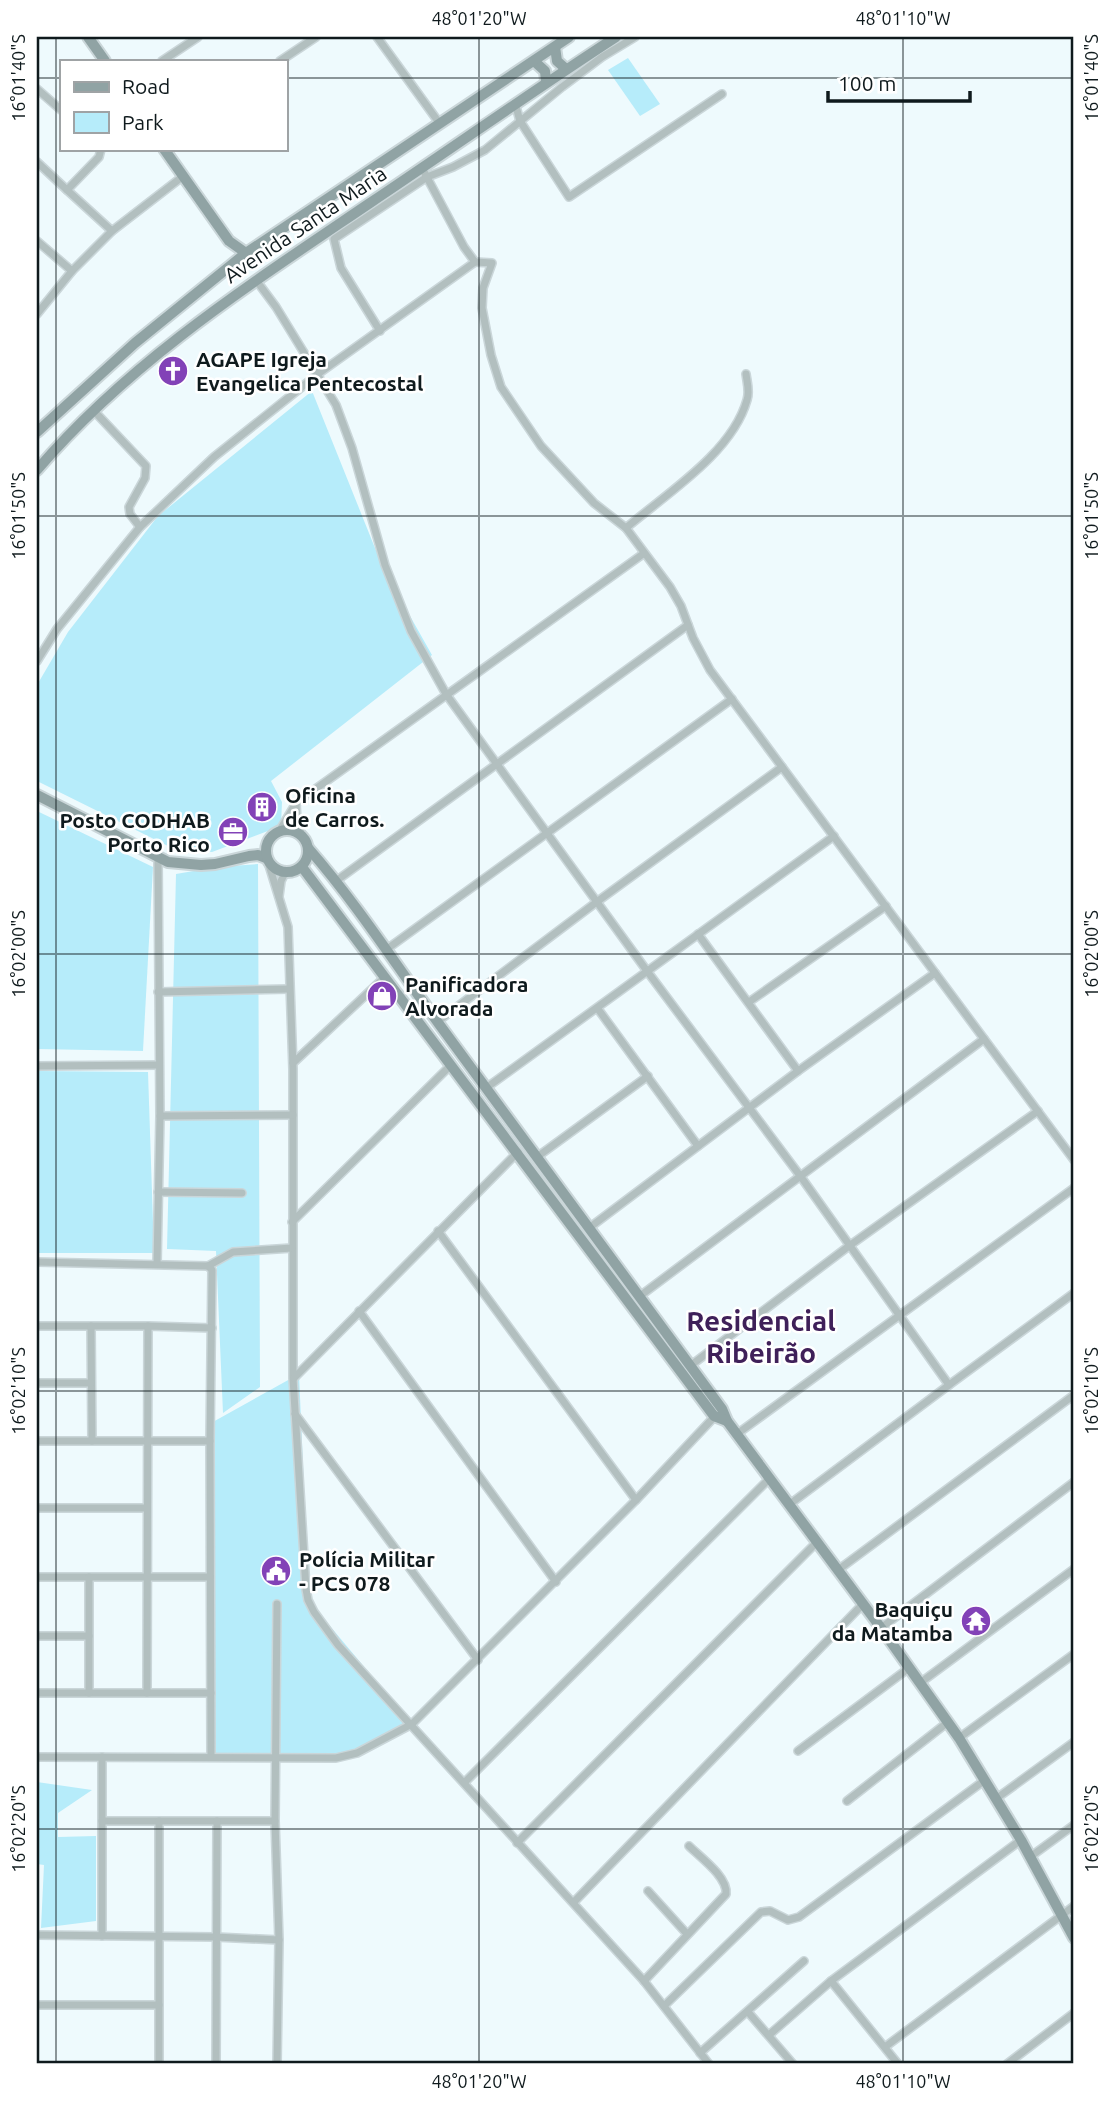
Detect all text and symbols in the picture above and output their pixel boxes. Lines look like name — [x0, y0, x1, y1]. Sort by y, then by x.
text: 48°01'20"W — [431, 8, 527, 28]
text: 48°01'10"W — [855, 8, 951, 28]
text: 16°01'40"S — [8, 34, 28, 122]
text: 16°01'40"S — [1081, 34, 1101, 122]
legend — [60, 60, 287, 150]
scale bar — [828, 60, 969, 104]
text: 100 m — [838, 71, 896, 95]
text: Road — [122, 74, 170, 98]
text: Park — [122, 110, 164, 134]
street label: Avenida Santa Maria — [219, 161, 391, 287]
place label: AGAPE Igreja Evangelica Pentecostal — [196, 347, 423, 395]
church icon: AGAPE Igreja Evangelica Pentecostal — [156, 354, 190, 388]
text: 16°01'50"S — [8, 472, 28, 560]
text: 16°01'50"S — [1081, 472, 1101, 560]
place label: Oficina de Carros. — [285, 783, 384, 831]
building icon: Oficina de Carros. — [245, 790, 279, 824]
place label: Posto CODHAB Porto Rico — [59, 808, 210, 856]
office icon: Posto CODHAB Porto Rico — [216, 815, 250, 849]
text: 16°02'00"S — [8, 910, 28, 998]
text: 16°02'00"S — [1081, 910, 1101, 998]
place label: Panificadora Alvorada — [405, 972, 528, 1020]
shop icon: Panificadora Alvorada — [365, 979, 399, 1013]
district label: Residencial Ribeirão — [686, 1305, 836, 1368]
text: 16°02'10"S — [8, 1347, 28, 1435]
text: 16°02'10"S — [1081, 1347, 1101, 1435]
place label: Polícia Militar - PCS 078 — [299, 1547, 435, 1595]
public building icon: Polícia Militar - PCS 078 — [259, 1554, 293, 1588]
place label: Baquiçu da Matamba — [832, 1597, 953, 1645]
temple icon: Baquiçu da Matamba — [959, 1604, 993, 1638]
text: 16°02'20"S — [8, 1785, 28, 1873]
text: 16°02'20"S — [1081, 1785, 1101, 1873]
text: 48°01'20"W — [431, 2071, 527, 2091]
text: 48°01'10"W — [855, 2071, 951, 2091]

